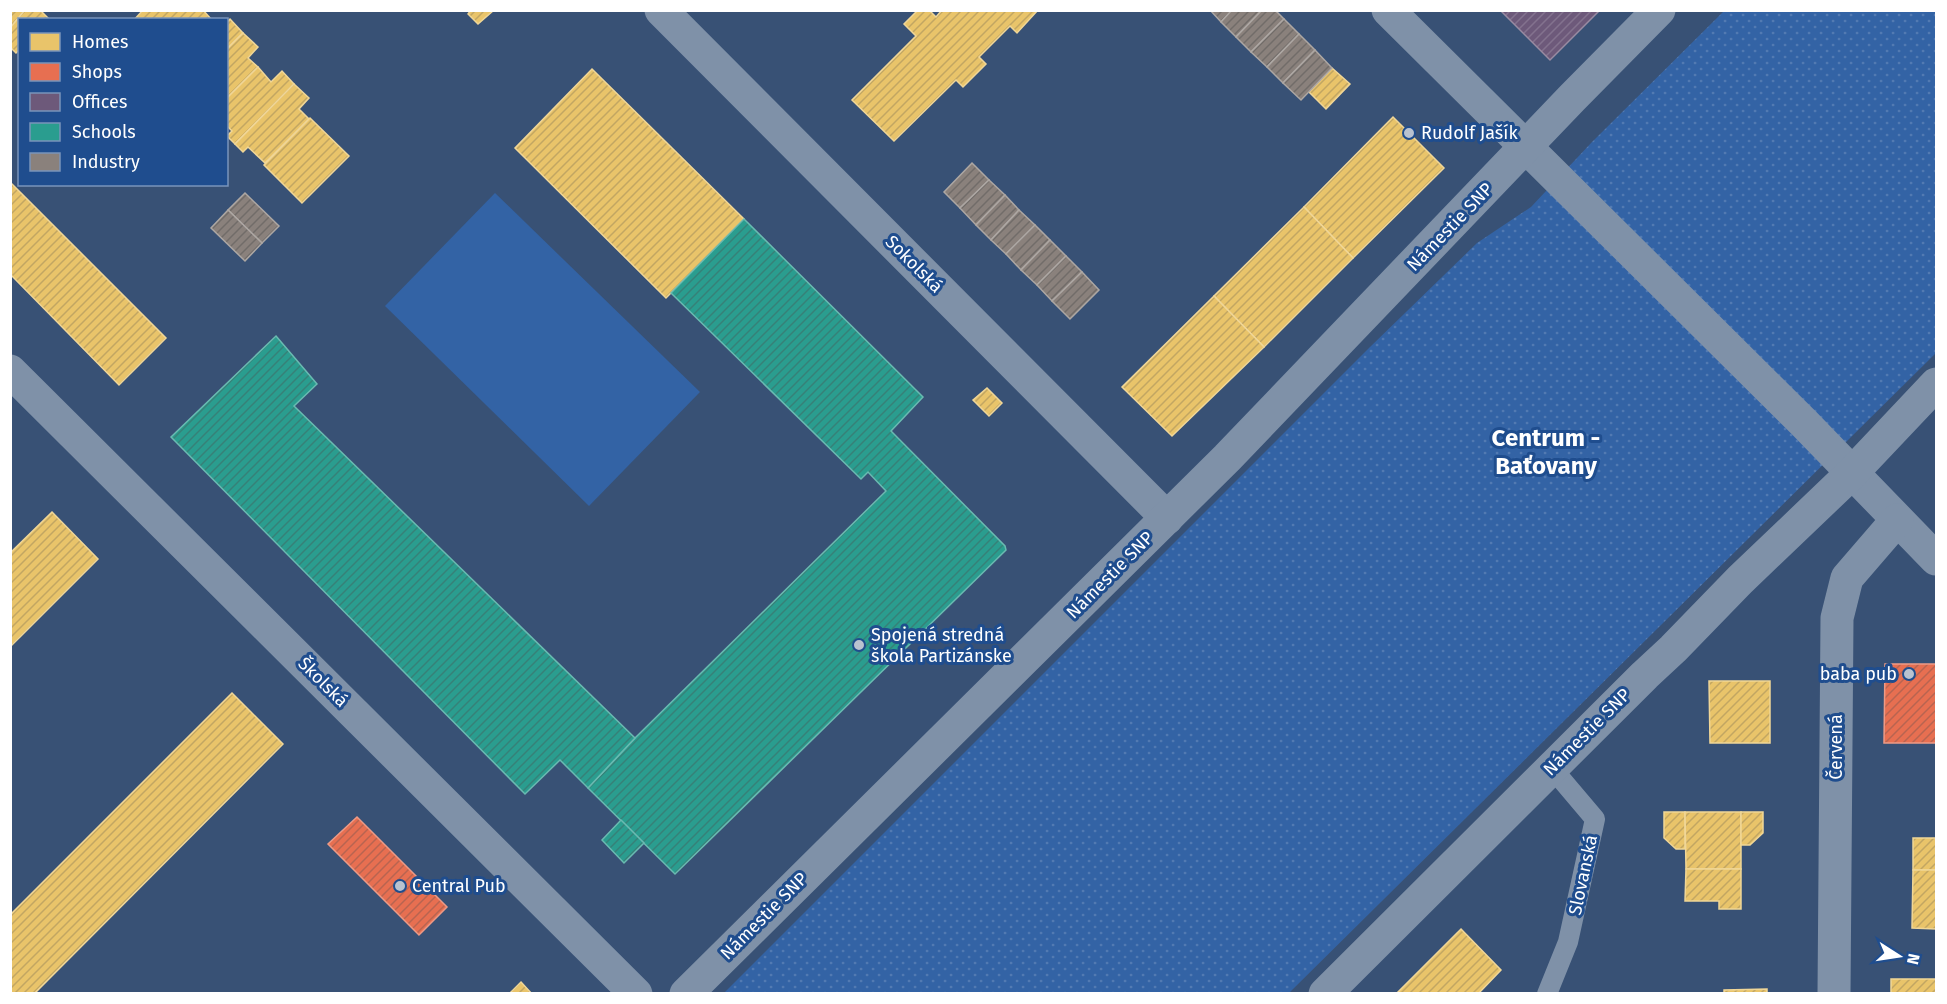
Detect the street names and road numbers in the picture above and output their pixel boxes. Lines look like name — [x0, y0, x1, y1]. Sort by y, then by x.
street label: Námestie SNP — [1402, 178, 1498, 276]
street label: Sokolská — [881, 231, 947, 297]
street label: Námestie SNP — [1062, 527, 1158, 623]
street label: Školská — [293, 652, 353, 712]
street label: Námestie SNP — [1539, 684, 1635, 780]
street label: Červená — [1825, 714, 1847, 780]
street label: Slovanská — [1564, 833, 1602, 917]
street label: Námestie SNP — [716, 868, 812, 964]

